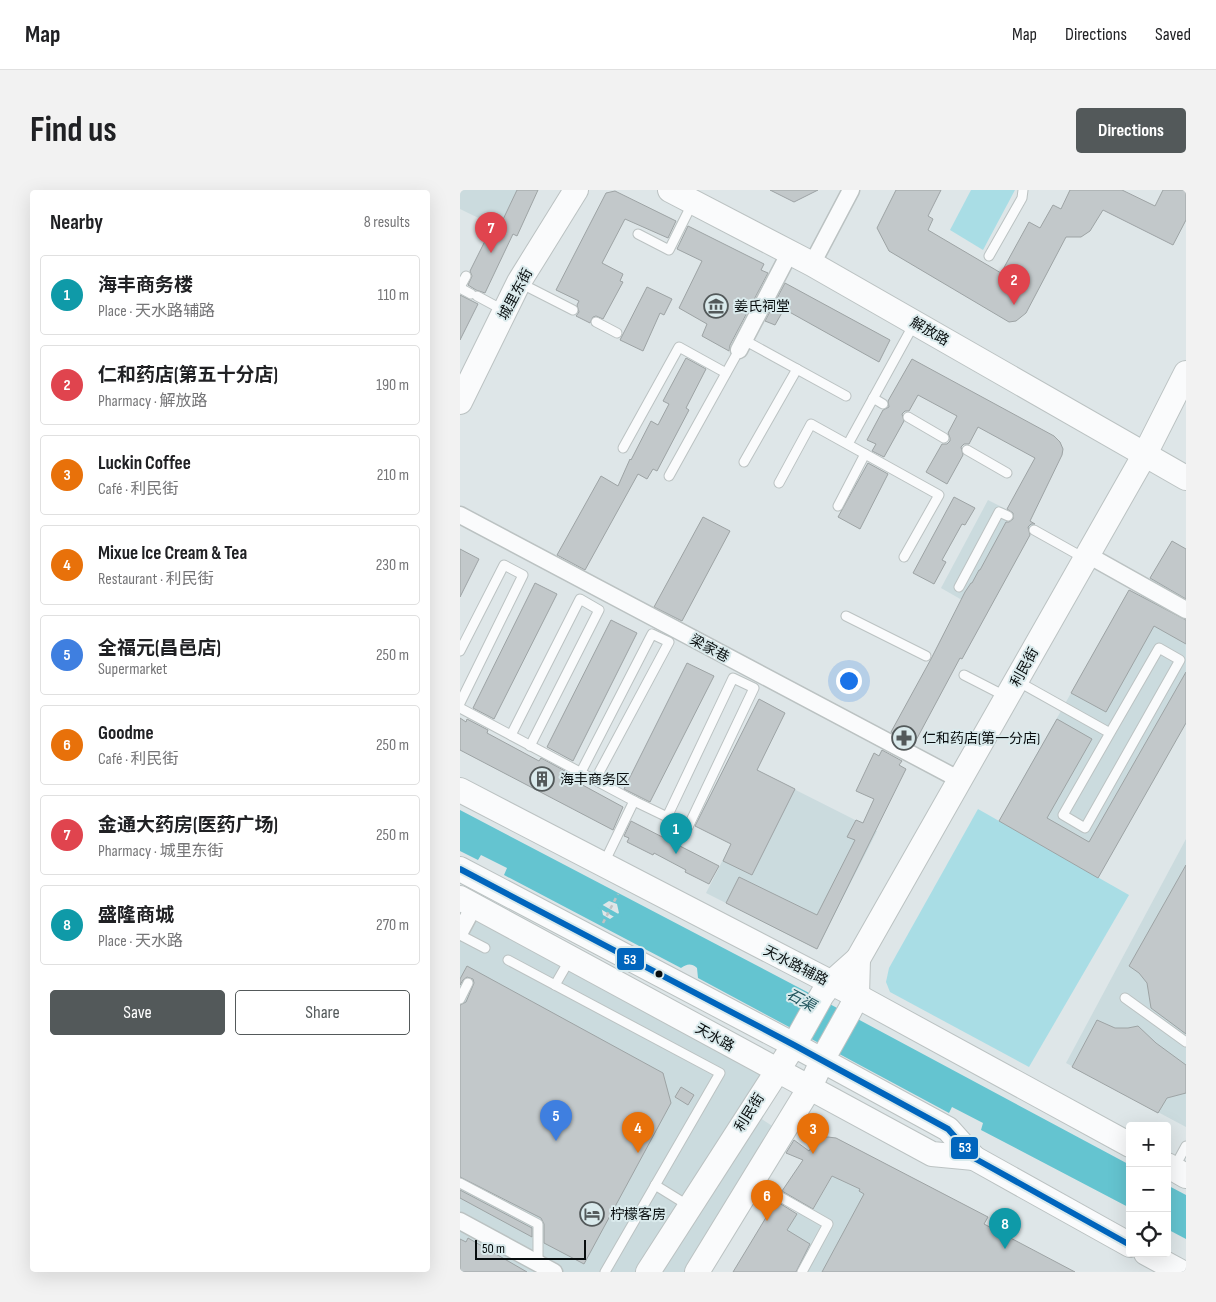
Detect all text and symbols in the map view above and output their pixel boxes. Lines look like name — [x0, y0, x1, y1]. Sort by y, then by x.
text: Map — [25, 20, 60, 49]
text: Map — [1012, 24, 1037, 45]
text: Directions — [1065, 24, 1127, 45]
text: Saved — [1155, 24, 1191, 45]
button: Directions — [1076, 108, 1186, 153]
text: Find us — [30, 109, 117, 152]
text: Nearby — [50, 210, 103, 235]
pin: 7 — [475, 212, 507, 253]
text: 8 results — [364, 213, 410, 232]
pin: 2 — [998, 264, 1030, 305]
street label: 城里东街 — [495, 266, 536, 323]
text: 海丰商务楼 — [98, 274, 193, 297]
text: 1 — [64, 286, 70, 305]
text: 110 m — [378, 286, 409, 305]
museum icon: 姜氏祠堂 — [703, 293, 729, 319]
place label: 姜氏祠堂 — [734, 298, 790, 315]
text: Place · 天水路辅路 — [98, 302, 215, 321]
street label: 解放路 — [907, 314, 952, 349]
text: 仁和药店(第五十分店) — [98, 364, 278, 387]
text: 2 — [63, 376, 71, 395]
text: 190 m — [376, 376, 409, 395]
text: Pharmacy · 解放路 — [98, 392, 208, 411]
text: Luckin Coffee — [98, 452, 191, 475]
text: 3 — [63, 466, 71, 485]
text: 210 m — [377, 466, 409, 485]
text: Café · 利民街 — [98, 480, 179, 499]
text: Mixue Ice Cream & Tea — [98, 542, 247, 565]
text: 4 — [63, 556, 71, 575]
text: 230 m — [376, 556, 409, 575]
text: Restaurant · 利民街 — [98, 570, 214, 589]
street label: 梁家巷 — [687, 631, 732, 666]
text: 全福元(昌邑店) — [98, 637, 221, 660]
street label: 利民街 — [1007, 645, 1042, 690]
text: 5 — [63, 646, 71, 665]
text: 250 m — [376, 646, 409, 665]
text: Supermarket — [98, 660, 167, 679]
your location — [836, 668, 862, 694]
text: Goodme — [98, 722, 154, 745]
pharmacy icon: 仁和药店(第一分店) — [891, 725, 917, 751]
place label: 仁和药店(第一分店) — [922, 730, 1040, 747]
text: 6 — [63, 736, 71, 755]
text: 250 m — [376, 736, 409, 755]
text: Café · 利民街 — [98, 750, 179, 769]
building icon: 海丰商务区 — [529, 766, 555, 792]
place label: 海丰商务区 — [560, 771, 630, 788]
pin: 1 — [660, 813, 692, 854]
text: 金通大药房(医药广场) — [98, 814, 278, 837]
text: 7 — [64, 826, 70, 845]
text: 250 m — [376, 826, 409, 845]
text: Pharmacy · 城里东街 — [98, 842, 224, 861]
text: 盛隆商城 — [98, 904, 174, 927]
text: 8 — [63, 916, 71, 935]
text: 270 m — [376, 916, 409, 935]
text: Place · 天水路 — [98, 932, 183, 951]
street label: 天水路辅路 — [761, 942, 831, 989]
line badge: 53 — [616, 947, 645, 971]
text: 53 — [624, 951, 636, 968]
unlabelled marker — [654, 969, 664, 979]
water label: 石渠 — [783, 985, 820, 1017]
button: Save — [50, 990, 225, 1035]
button: Share — [235, 990, 410, 1035]
street label: 天水路 — [692, 1020, 737, 1055]
street label: 利民街 — [731, 1090, 768, 1135]
pin: 5 — [540, 1100, 572, 1141]
pin: 4 — [622, 1112, 654, 1153]
pin: 3 — [797, 1113, 829, 1154]
map controls — [1126, 1122, 1171, 1257]
button: + — [1126, 1122, 1171, 1167]
line badge: 53 — [950, 1136, 979, 1160]
text: 53 — [959, 1139, 971, 1156]
button: − — [1126, 1167, 1171, 1212]
pin: 6 — [751, 1180, 783, 1221]
hotel icon: 柠檬客房 — [579, 1201, 605, 1227]
place label: 柠檬客房 — [610, 1206, 666, 1223]
pin: 8 — [989, 1208, 1021, 1249]
button: locate — [1126, 1212, 1171, 1257]
scale bar — [475, 1237, 586, 1260]
text: 50 m — [482, 1240, 505, 1257]

